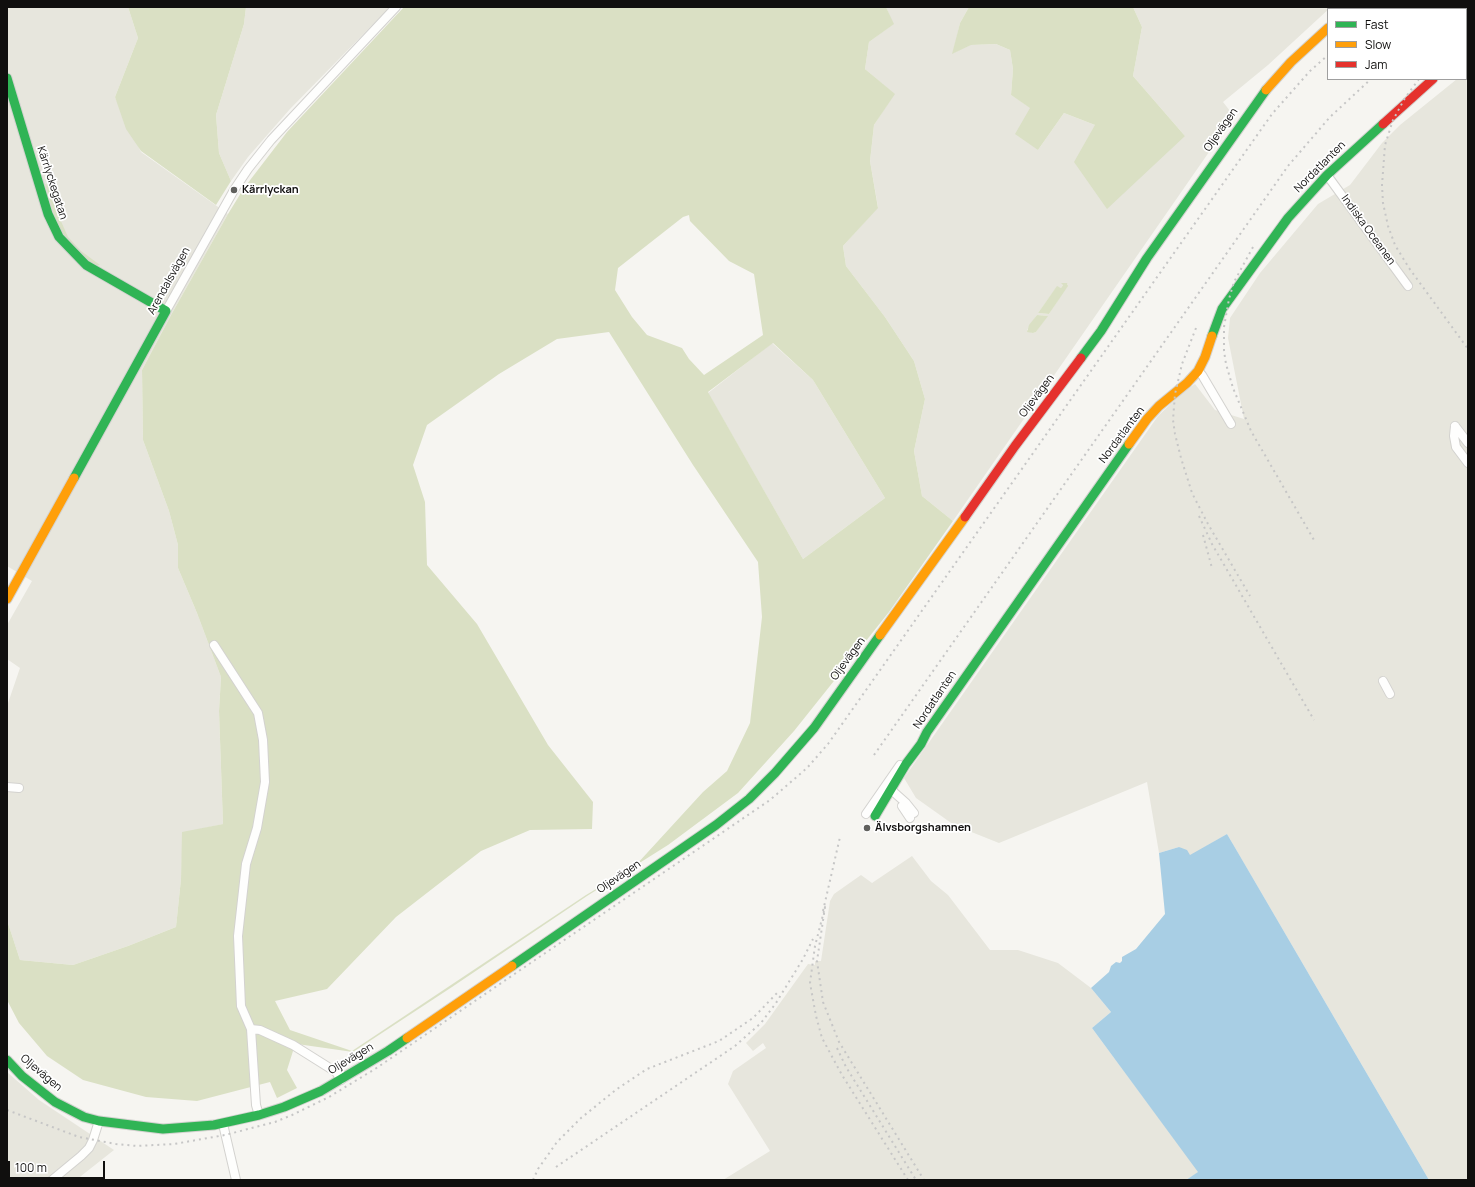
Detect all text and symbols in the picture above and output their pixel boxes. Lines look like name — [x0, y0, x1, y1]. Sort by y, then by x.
legend — [1327, 8, 1467, 80]
text: Fast — [1365, 16, 1389, 33]
text: Slow — [1365, 36, 1391, 53]
text: Jam — [1365, 56, 1387, 73]
street label: Oljevägen — [1201, 106, 1241, 154]
street label: Nordatlanten — [1292, 139, 1348, 195]
street label: Kärrlyckegatan — [34, 145, 70, 221]
place label: Kärrlyckan — [242, 183, 299, 197]
marker: Kärrlyckan — [229, 185, 239, 195]
street label: Indiska Oceanen — [1338, 192, 1398, 268]
street label: Arendalsvägen — [145, 245, 193, 317]
street label: Oljevägen — [1017, 372, 1057, 420]
street label: Nordatlanten — [1097, 404, 1147, 466]
street label: Oljevägen — [828, 635, 868, 683]
street label: Nordatlanten — [911, 668, 959, 732]
place label: Älvsborgshamnen — [875, 821, 971, 835]
marker: Älvsborgshamnen — [862, 823, 872, 833]
street label: Oljevägen — [595, 858, 643, 896]
street label: Oljevägen — [326, 1040, 376, 1078]
street label: Oljevägen — [18, 1052, 64, 1094]
scale bar — [10, 1153, 107, 1179]
text: 100 m — [15, 1159, 47, 1176]

